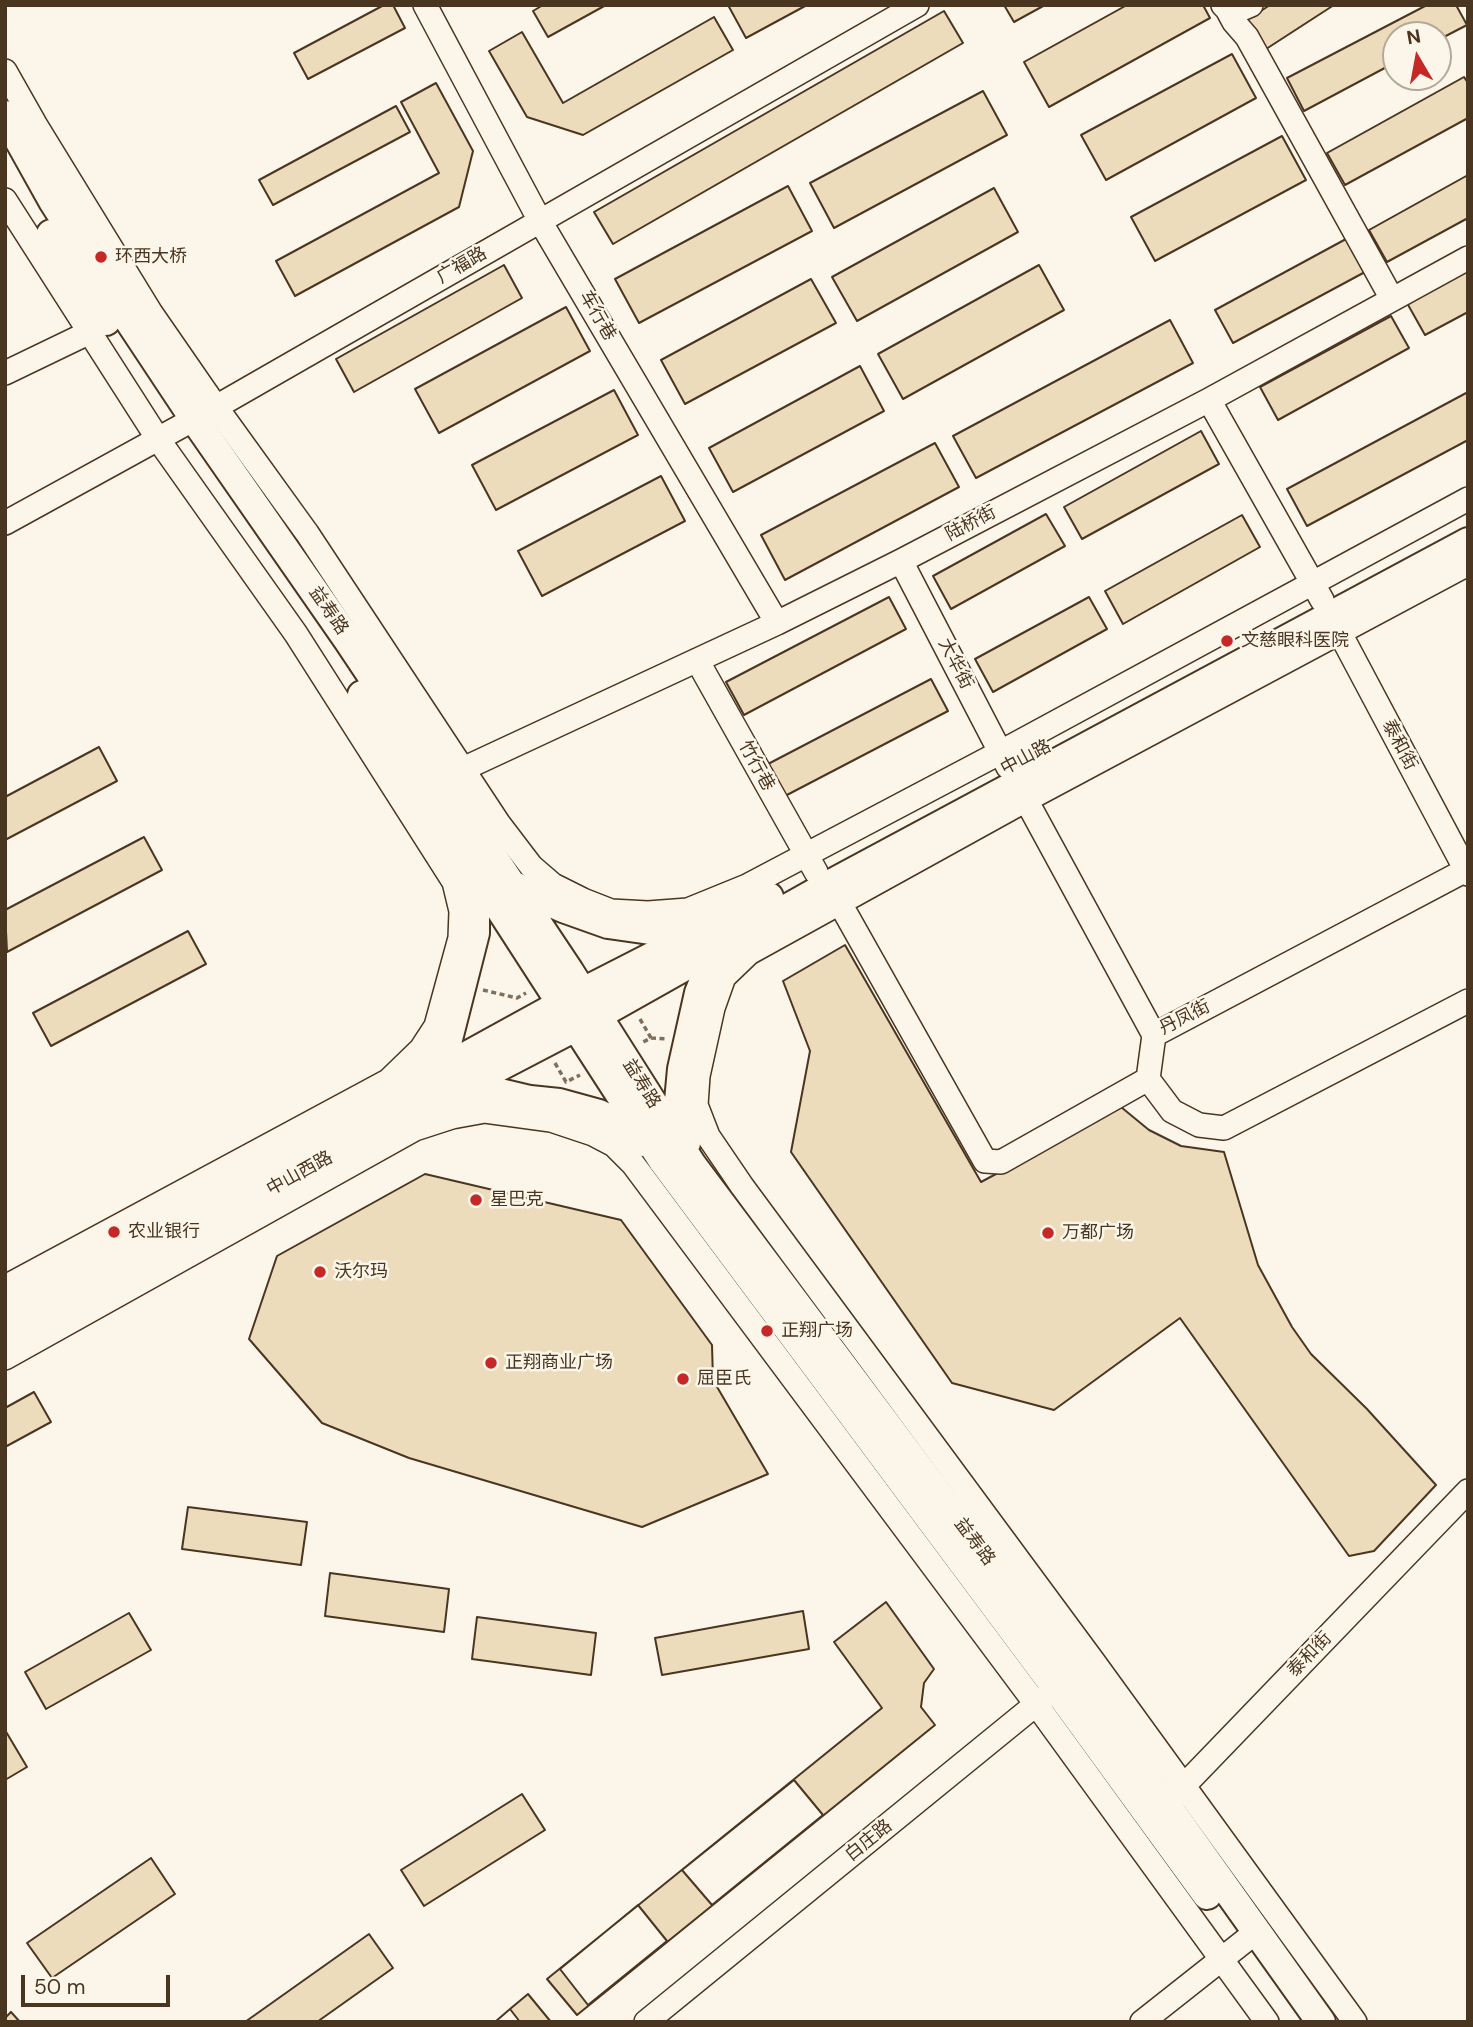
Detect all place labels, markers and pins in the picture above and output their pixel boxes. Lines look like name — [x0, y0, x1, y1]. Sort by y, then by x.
place label: 环西大桥 — [115, 246, 187, 268]
marker: 环西大桥 — [93, 249, 109, 265]
place label: 文慈眼科医院 — [1241, 630, 1349, 652]
marker: 文慈眼科医院 — [1219, 633, 1235, 649]
place label: 星巴克 — [490, 1189, 544, 1211]
marker: 星巴克 — [468, 1192, 484, 1208]
place label: 农业银行 — [128, 1221, 200, 1243]
place label: 万都广场 — [1062, 1222, 1134, 1244]
marker: 农业银行 — [106, 1224, 122, 1240]
marker: 万都广场 — [1040, 1225, 1056, 1241]
place label: 沃尔玛 — [334, 1261, 388, 1283]
marker: 沃尔玛 — [312, 1264, 328, 1280]
place label: 正翔广场 — [781, 1320, 853, 1342]
marker: 正翔广场 — [759, 1323, 775, 1339]
place label: 正翔商业广场 — [505, 1352, 613, 1374]
marker: 正翔商业广场 — [483, 1355, 499, 1371]
place label: 屈臣氏 — [697, 1368, 751, 1390]
marker: 屈臣氏 — [675, 1371, 691, 1387]

